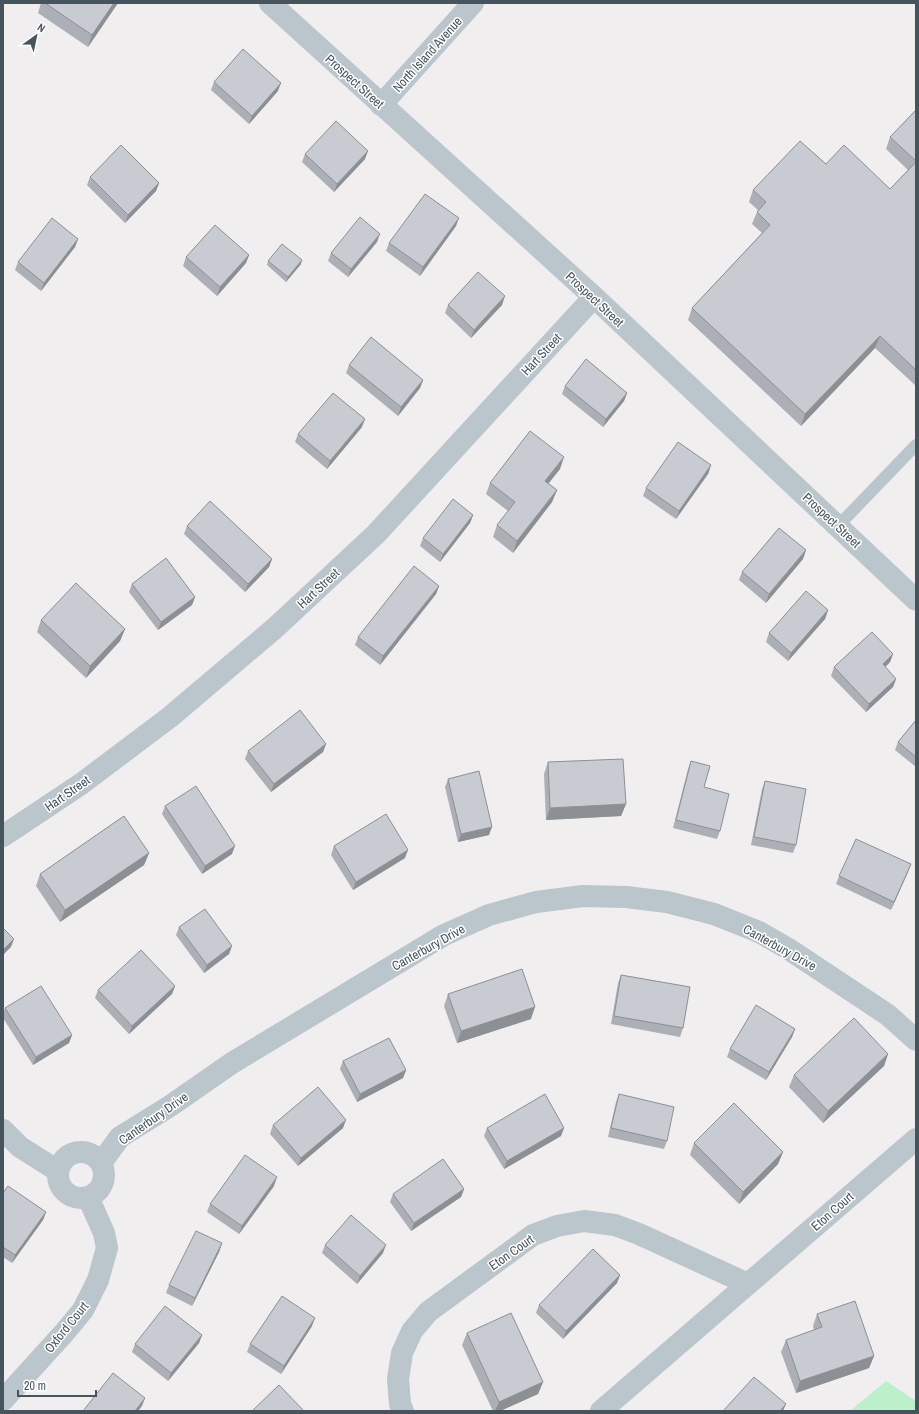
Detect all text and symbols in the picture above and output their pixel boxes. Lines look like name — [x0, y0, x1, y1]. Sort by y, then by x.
street label: North Island Avenue — [389, 13, 466, 96]
north arrow — [16, 16, 56, 56]
text: N — [35, 20, 48, 35]
street label: Prospect Street — [322, 50, 388, 112]
street label: Prospect Street — [562, 268, 627, 331]
street label: Hart Street — [518, 330, 565, 379]
street label: Prospect Street — [799, 489, 864, 552]
street label: Hart Street — [294, 565, 343, 612]
street label: Hart Street — [41, 772, 93, 815]
street label: Canterbury Drive — [389, 920, 468, 975]
street label: Canterbury Drive — [740, 920, 819, 975]
street label: Canterbury Drive — [115, 1088, 191, 1149]
street label: Eton Court — [808, 1188, 857, 1235]
street label: Eton Court — [486, 1231, 537, 1274]
street label: Oxford Court — [41, 1298, 92, 1356]
scale bar — [18, 1372, 96, 1398]
text: 20 m — [24, 1378, 46, 1394]

